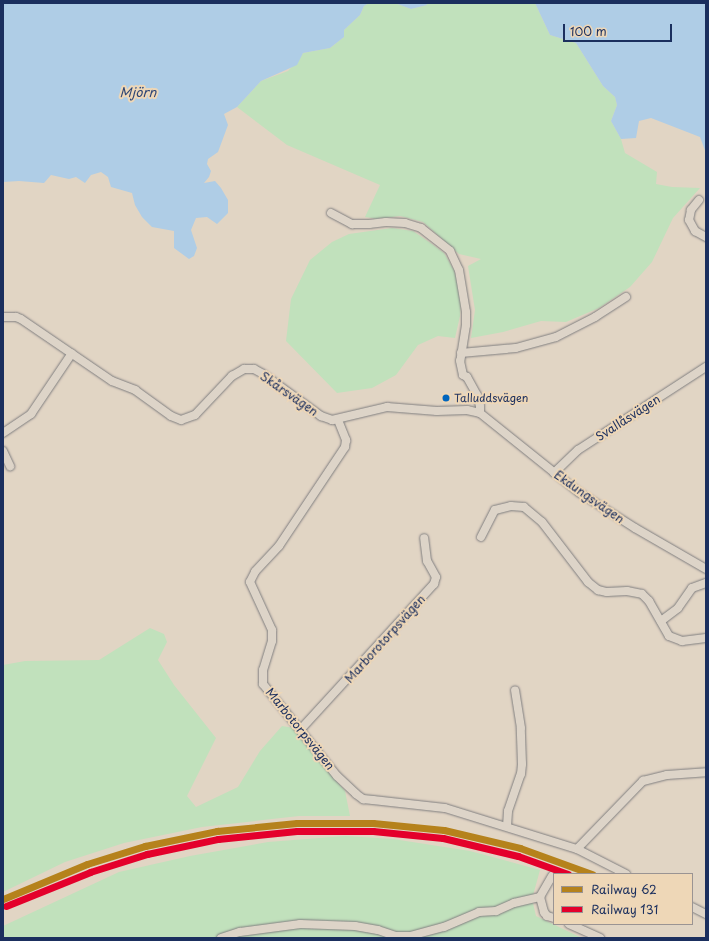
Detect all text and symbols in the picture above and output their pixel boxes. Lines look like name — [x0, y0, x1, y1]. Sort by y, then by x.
scale bar — [565, 16, 674, 42]
text: 100 m — [570, 22, 607, 40]
water label: Mjörn — [120, 84, 156, 100]
street label: Skårsvägen — [257, 369, 321, 419]
place label: Talluddsvägen — [454, 391, 528, 405]
street label: Svallåsvägen — [593, 392, 663, 444]
marker: Talluddsvägen — [441, 393, 451, 403]
street label: Ekdungsvägen — [551, 468, 627, 526]
street label: Marborotorpsvägen — [342, 592, 428, 686]
street label: Marbotorpsvägen — [263, 685, 337, 773]
legend — [553, 873, 693, 925]
text: Railway 62 — [591, 880, 657, 898]
text: Railway 131 — [591, 900, 658, 918]

